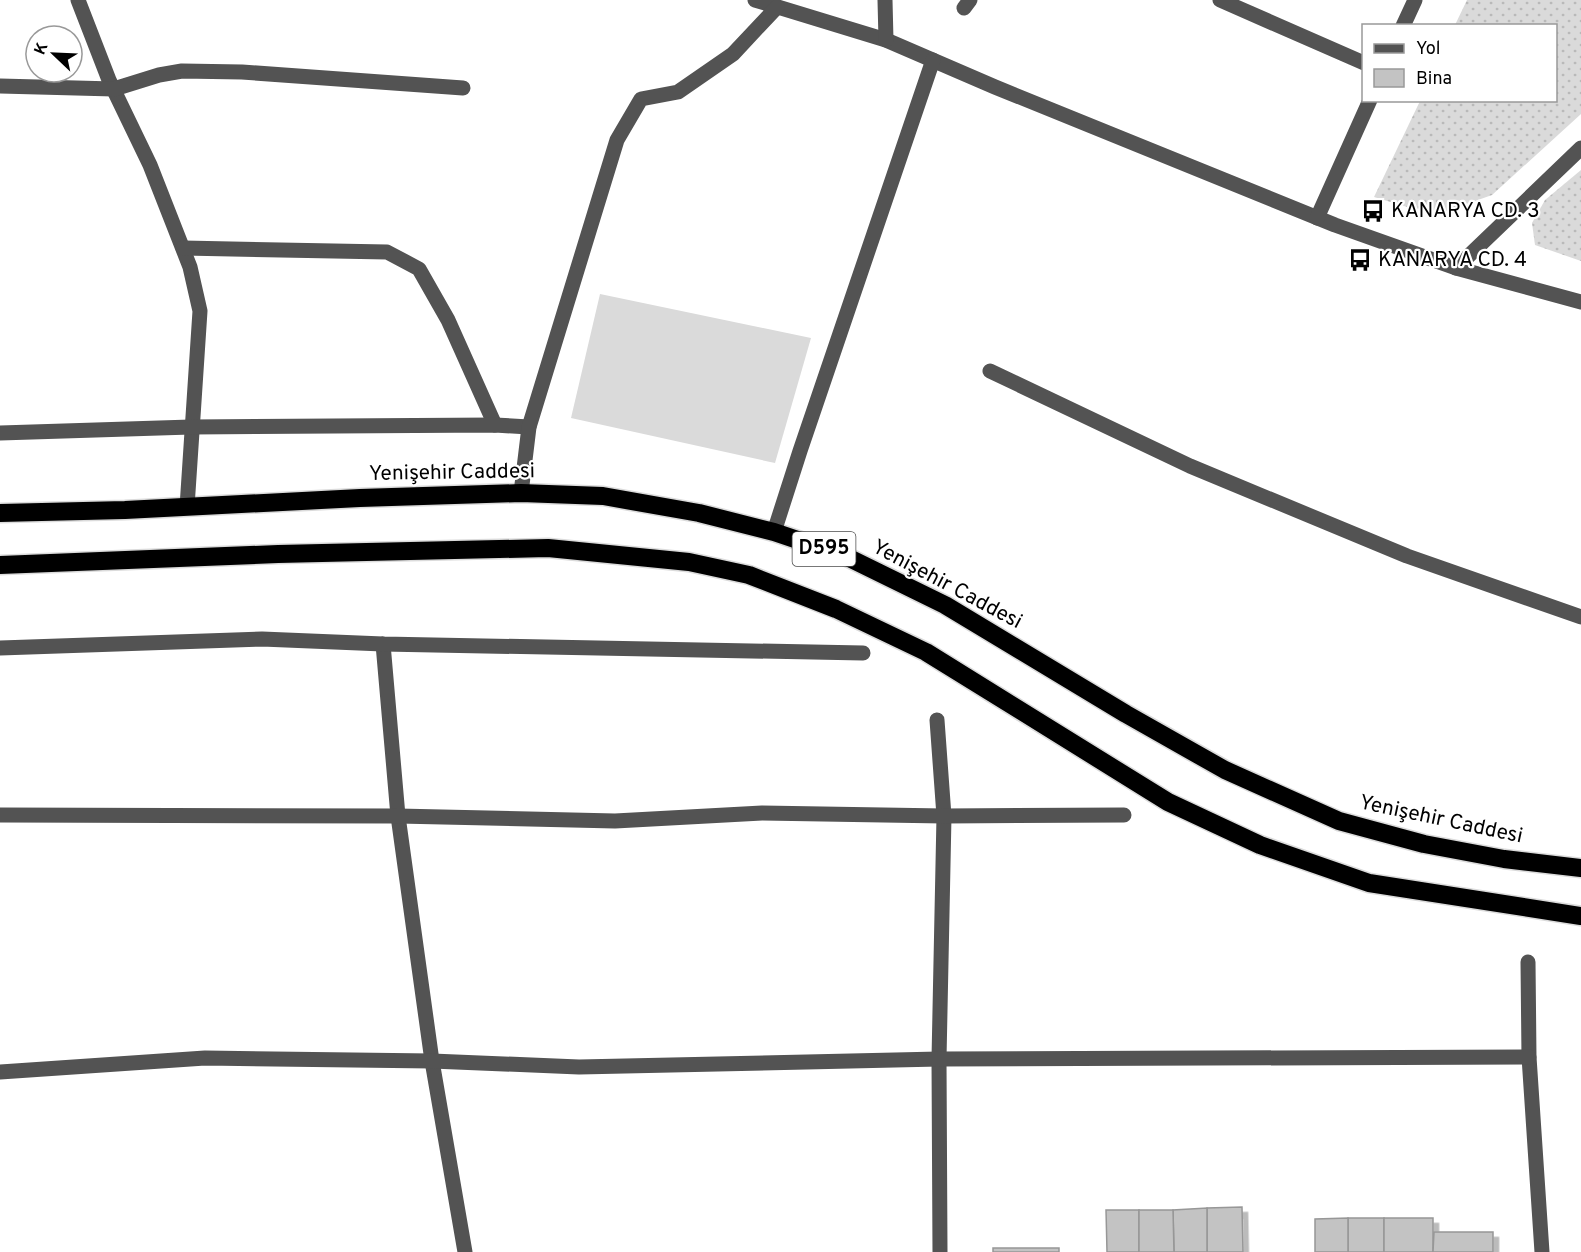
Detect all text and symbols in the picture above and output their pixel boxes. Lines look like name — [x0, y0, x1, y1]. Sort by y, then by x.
north arrow — [24, 24, 84, 84]
legend — [1362, 24, 1557, 102]
text: Yol — [1416, 38, 1441, 61]
text: K — [31, 40, 53, 58]
text: Bina — [1416, 68, 1452, 91]
bus stop icon: KANARYA CD. 3 — [1360, 198, 1386, 224]
place label: KANARYA CD. 3 — [1391, 198, 1540, 225]
bus stop icon: KANARYA CD. 4 — [1347, 247, 1373, 273]
place label: KANARYA CD. 4 — [1378, 247, 1527, 274]
street label: Yenişehir Caddesi — [369, 458, 535, 488]
road number: D595 — [792, 532, 856, 566]
street label: Yenişehir Caddesi — [867, 534, 1027, 636]
street label: Yenişehir Caddesi — [1357, 790, 1525, 850]

